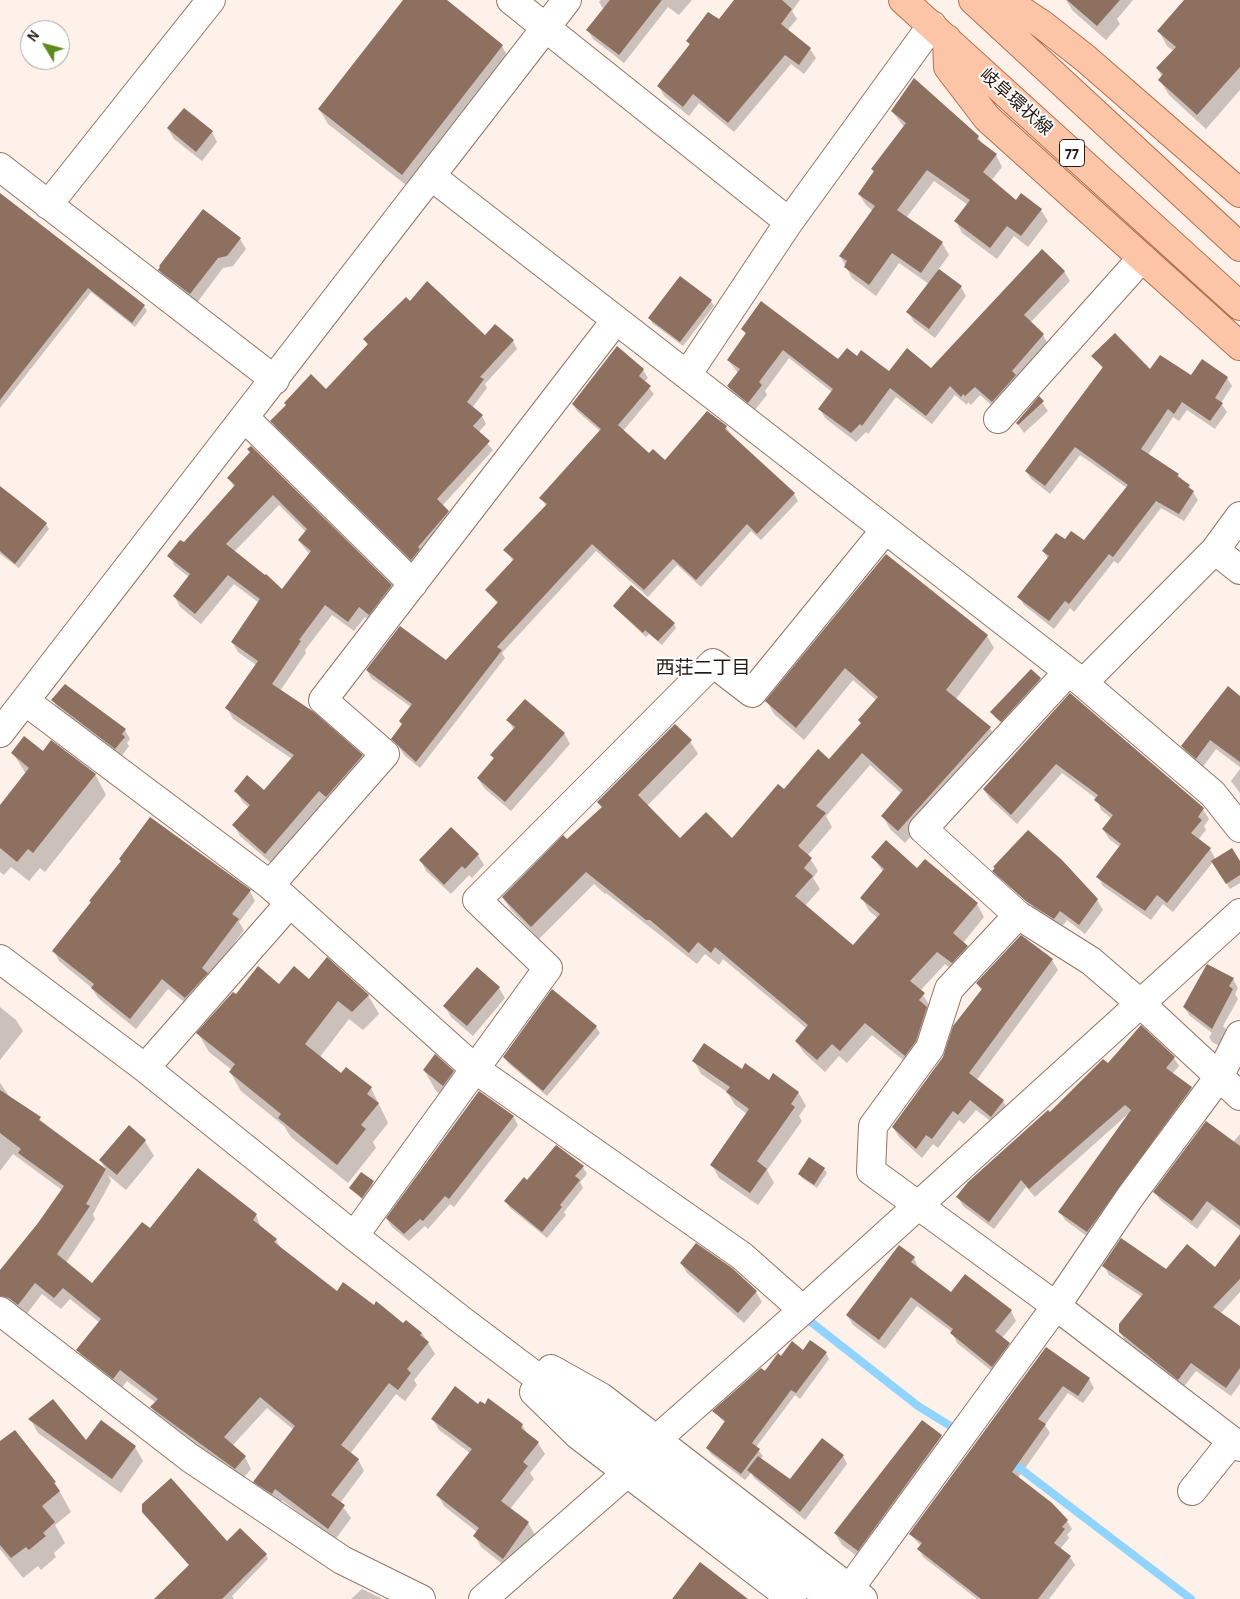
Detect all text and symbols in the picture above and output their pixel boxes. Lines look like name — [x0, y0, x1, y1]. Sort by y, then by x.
north arrow — [20, 20, 70, 70]
text: N — [25, 28, 42, 45]
street label: 岐阜環状線 — [975, 64, 1057, 140]
road number: 77 — [1060, 140, 1084, 167]
district label: 西荘二丁目 — [656, 657, 750, 679]

